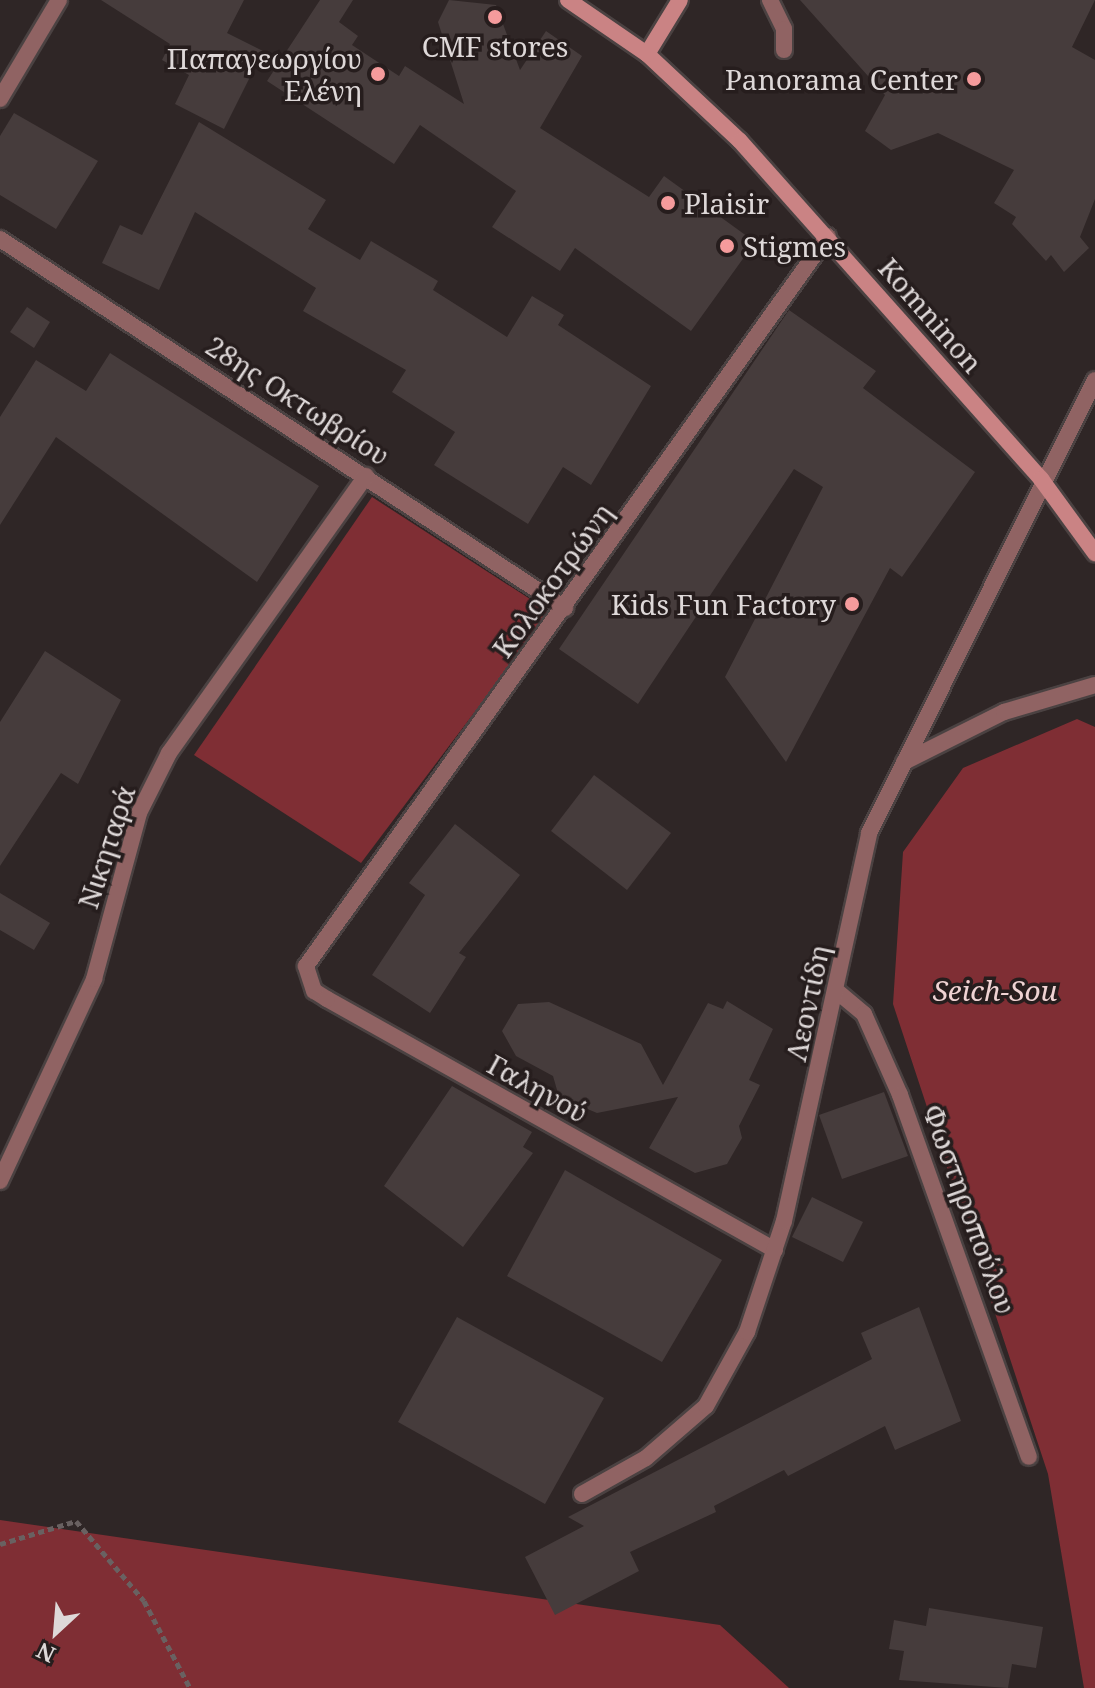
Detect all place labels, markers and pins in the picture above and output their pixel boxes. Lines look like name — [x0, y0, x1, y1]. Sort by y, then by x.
marker: CMF stores — [486, 8, 504, 26]
place label: CMF stores — [422, 29, 568, 63]
place label: Παπαγεωργίου Ελένη — [167, 41, 362, 107]
place label: Panorama Center — [725, 62, 958, 96]
marker: Παπαγεωργίου Ελένη — [369, 65, 387, 83]
marker: Panorama Center — [965, 70, 983, 88]
place label: Plaisir — [684, 186, 769, 220]
marker: Plaisir — [659, 194, 677, 212]
place label: Stigmes — [743, 229, 846, 263]
marker: Stigmes — [718, 237, 736, 255]
place label: Kids Fun Factory — [611, 587, 836, 621]
marker: Kids Fun Factory — [843, 595, 861, 613]

